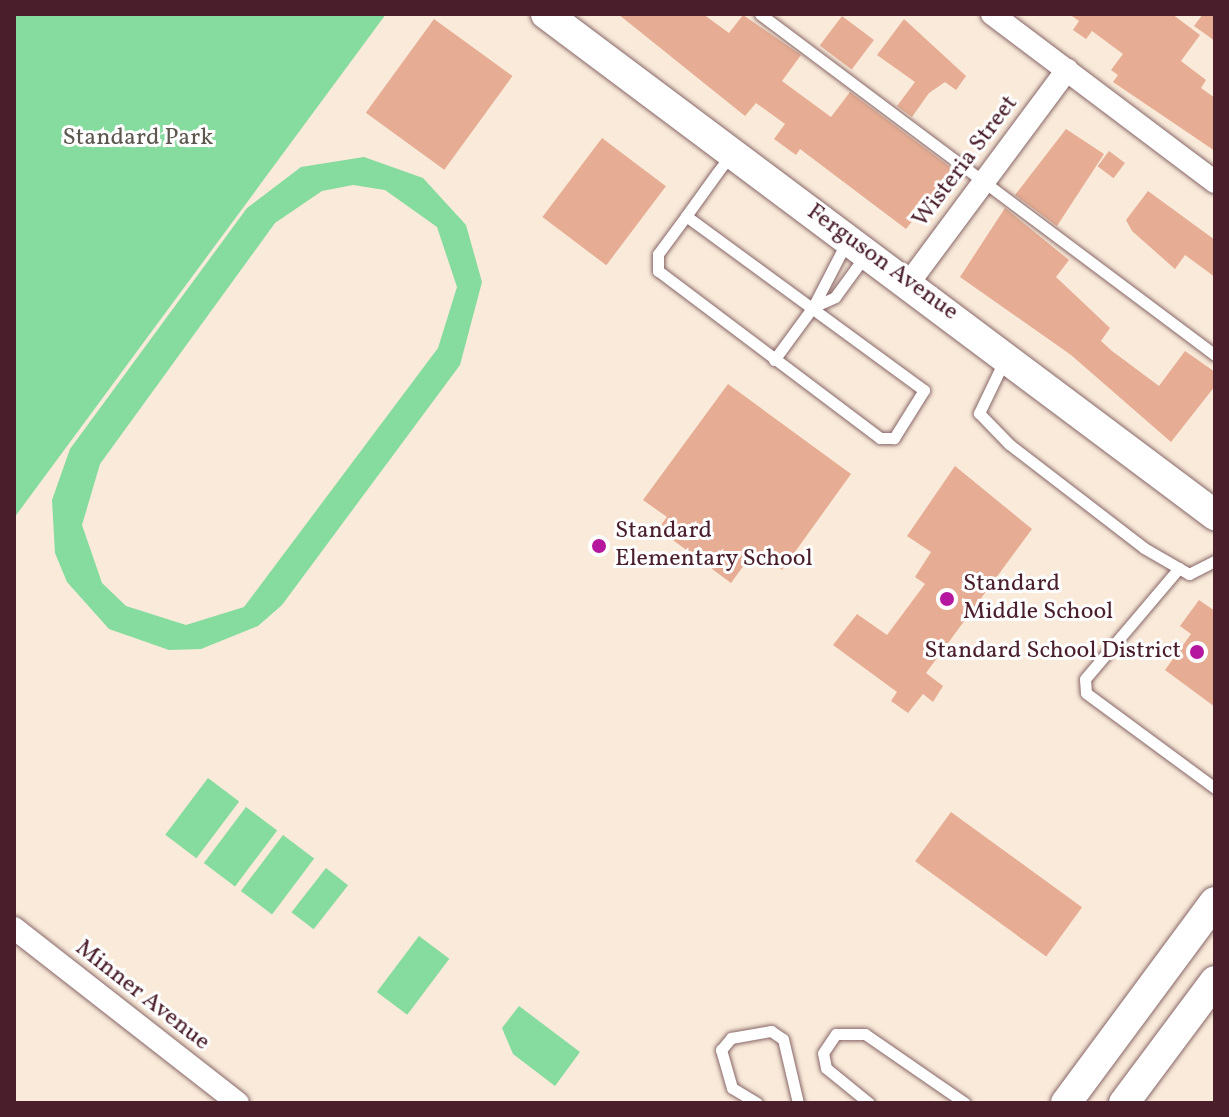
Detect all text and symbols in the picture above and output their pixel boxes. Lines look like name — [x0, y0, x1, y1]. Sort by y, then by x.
street label: Wisteria Street — [907, 91, 1025, 233]
park label: Standard Park — [63, 125, 213, 153]
street label: Ferguson Avenue — [801, 198, 963, 328]
place label: Standard Elementary School — [615, 518, 813, 574]
marker: Standard Elementary School — [590, 537, 608, 555]
place label: Standard Middle School — [963, 571, 1113, 627]
marker: Standard Middle School — [938, 590, 956, 608]
place label: Standard School District — [924, 638, 1181, 666]
marker: Standard School District — [1188, 643, 1206, 661]
street label: Minner Avenue — [69, 934, 215, 1058]

